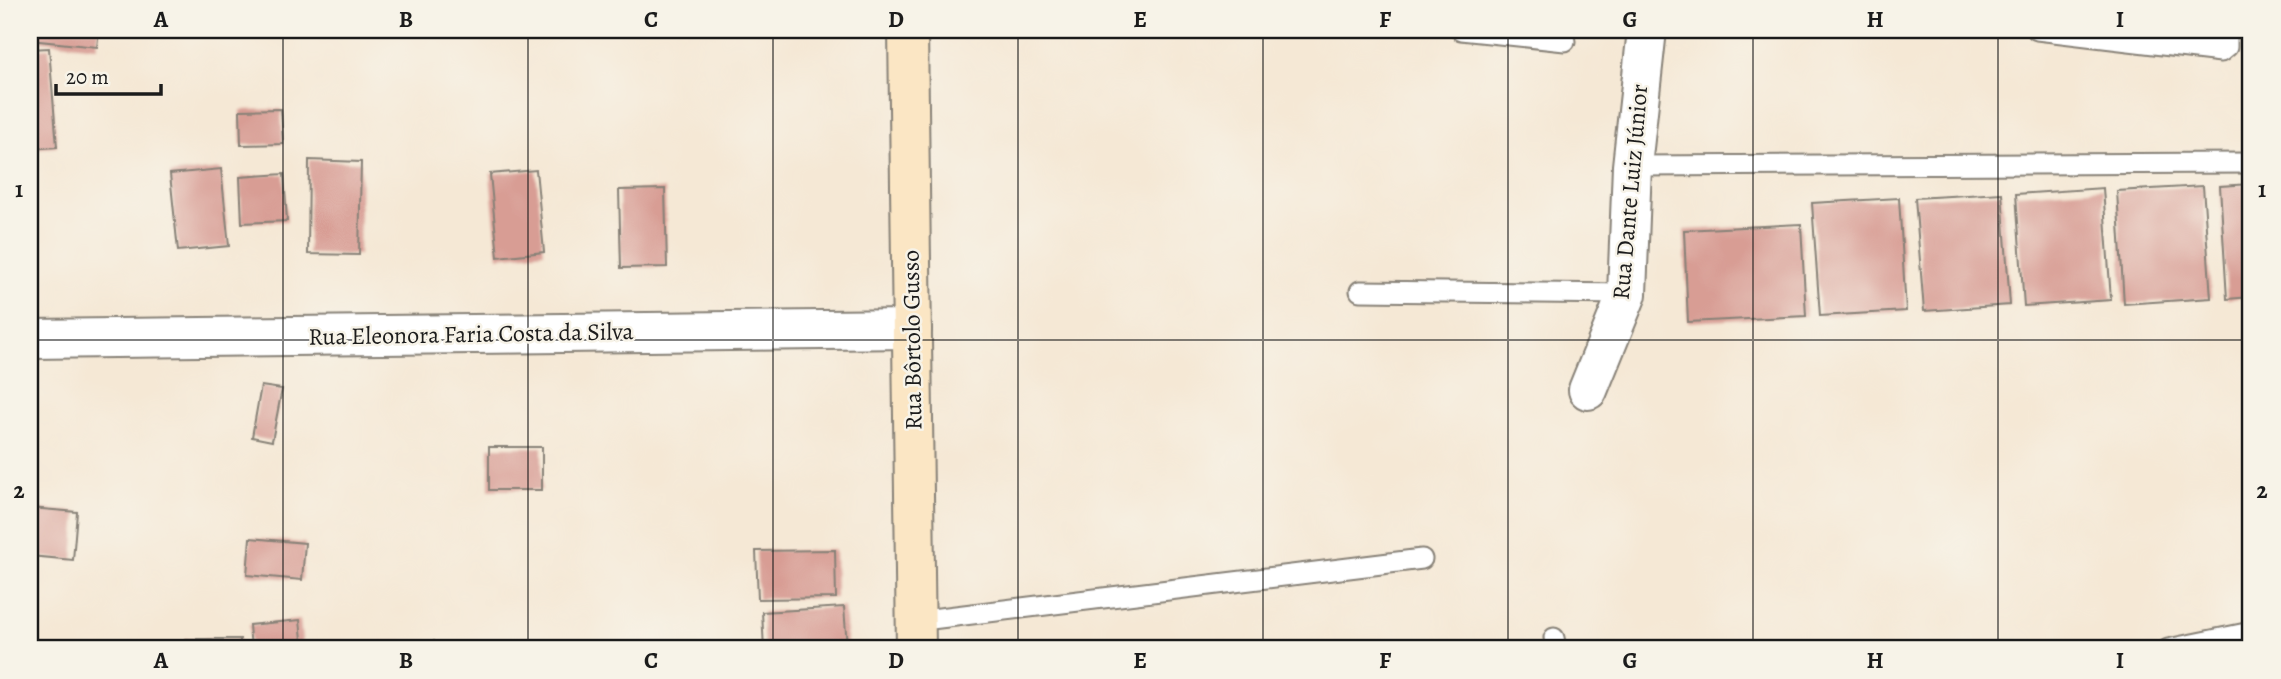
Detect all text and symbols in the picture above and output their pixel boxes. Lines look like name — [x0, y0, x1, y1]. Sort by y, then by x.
text: A — [153, 4, 169, 35]
text: B — [399, 4, 413, 35]
text: C — [644, 4, 658, 35]
text: D — [888, 4, 904, 35]
text: E — [1133, 4, 1147, 35]
text: F — [1379, 4, 1392, 35]
text: G — [1622, 4, 1638, 35]
text: H — [1866, 4, 1884, 35]
text: I — [2116, 4, 2124, 35]
scale bar — [56, 52, 161, 96]
text: 20 m — [66, 63, 109, 91]
street label: Rua Dante Luiz Júnior — [1605, 83, 1655, 301]
text: 1 — [15, 174, 23, 205]
text: 1 — [2258, 174, 2266, 205]
street label: Rua Bôrtolo Gusso — [894, 250, 930, 430]
street label: Rua Eleonora Faria Costa da Silva — [308, 315, 635, 353]
text: 2 — [13, 475, 25, 506]
text: 2 — [2256, 475, 2268, 506]
text: A — [153, 645, 169, 676]
text: B — [399, 645, 413, 676]
text: C — [644, 645, 658, 676]
text: D — [888, 645, 904, 676]
text: E — [1133, 645, 1147, 676]
text: F — [1379, 645, 1392, 676]
text: G — [1622, 645, 1638, 676]
text: H — [1866, 645, 1884, 676]
text: I — [2116, 645, 2124, 676]

